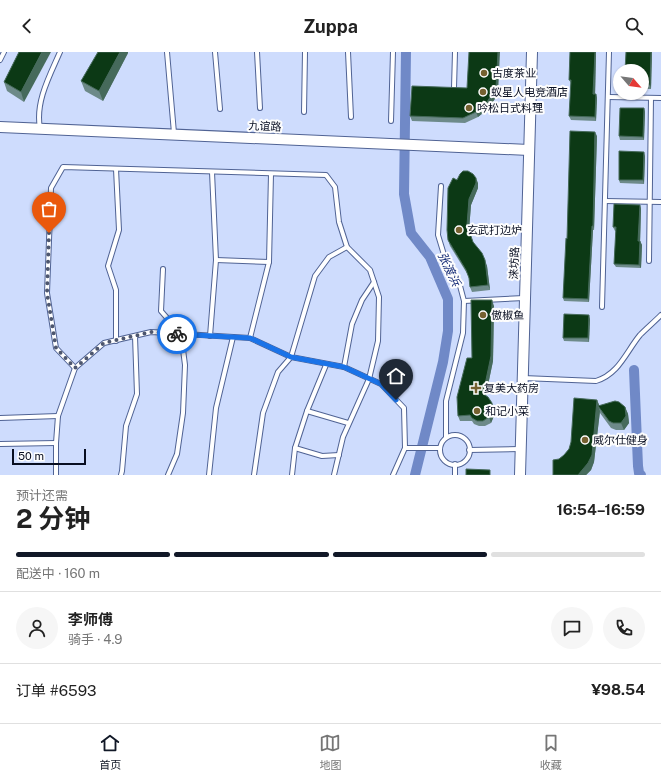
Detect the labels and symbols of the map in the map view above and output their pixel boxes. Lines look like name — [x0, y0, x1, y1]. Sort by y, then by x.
north arrow — [613, 64, 649, 100]
place label: 古度茶业 — [492, 67, 536, 79]
marker: 古度茶业 — [479, 68, 489, 78]
place label: 蚁星人电竞酒店 — [491, 86, 568, 98]
marker: 蚁星人电竞酒店 — [478, 87, 488, 97]
place label: 吟松日式料理 — [477, 102, 543, 114]
marker: 吟松日式料理 — [464, 103, 474, 113]
street label: 九谊路 — [248, 119, 282, 133]
pin — [32, 192, 66, 233]
place label: 玄武打边炉 — [467, 224, 522, 236]
marker: 玄武打边炉 — [454, 225, 464, 235]
street label: 涞坊路 — [507, 246, 521, 280]
water label: 张渡浜 — [435, 250, 463, 289]
place label: 傲椒鱼 — [491, 309, 524, 321]
marker: 傲椒鱼 — [478, 310, 488, 320]
courier — [157, 314, 197, 354]
pin — [379, 359, 413, 400]
place label: 复美大药房 — [484, 382, 539, 394]
marker: 复美大药房 — [471, 383, 481, 393]
place label: 和记小菜 — [485, 405, 529, 417]
marker: 和记小菜 — [472, 406, 482, 416]
place label: 威尔仕健身 — [593, 434, 648, 446]
marker: 威尔仕健身 — [580, 435, 590, 445]
scale bar — [12, 447, 86, 466]

